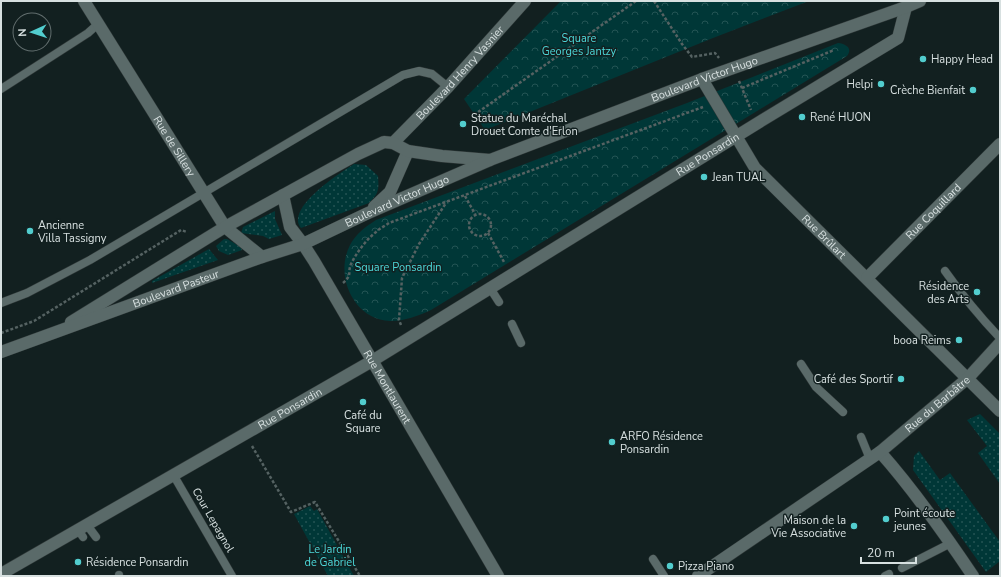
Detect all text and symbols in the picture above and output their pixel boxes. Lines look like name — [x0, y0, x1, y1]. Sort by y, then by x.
north arrow — [12, 12, 52, 52]
street label: Boulevard Henry Vasnier — [412, 22, 507, 123]
text: N — [15, 28, 30, 37]
park label: Square Georges Jantzy — [542, 31, 617, 59]
street label: Boulevard Victor Hugo — [649, 52, 760, 105]
place label: Happy Head — [931, 52, 993, 67]
marker: Happy Head — [918, 54, 928, 64]
place label: Helpi — [847, 77, 873, 92]
marker: Helpi — [876, 79, 886, 89]
place label: Crèche Bienfait — [890, 83, 965, 98]
marker: Crèche Bienfait — [968, 85, 978, 95]
place label: René HUON — [810, 110, 871, 125]
place label: Statue du Maréchal Drouet Comte d'Erlon — [471, 111, 578, 139]
marker: René HUON — [797, 112, 807, 122]
street label: Rue de Sillery — [150, 113, 199, 180]
marker: Statue du Maréchal Drouet Comte d'Erlon — [458, 119, 468, 129]
street label: Rue Ponsardin — [673, 129, 742, 179]
place label: Jean TUAL — [711, 170, 765, 185]
street label: Boulevard Victor Hugo — [342, 171, 451, 231]
marker: Jean TUAL — [699, 172, 709, 182]
street label: Rue Coquillard — [902, 180, 964, 243]
street label: Rue Brûlart — [799, 211, 850, 262]
place label: Ancienne Villa Tassigny — [37, 218, 107, 246]
marker: Ancienne Villa Tassigny — [25, 226, 35, 236]
park label: Square Ponsardin — [354, 260, 442, 275]
street label: Boulevard Pasteur — [131, 266, 221, 311]
place label: Résidence des Arts — [919, 279, 969, 307]
marker: Résidence des Arts — [972, 287, 982, 297]
place label: booa Reims — [893, 333, 951, 348]
marker: booa Reims — [954, 335, 964, 345]
street label: Rue Montlaurent — [360, 347, 415, 426]
place label: Café des Sportif — [814, 372, 893, 387]
street label: Rue du Barbâtre — [902, 372, 973, 436]
marker: Café des Sportif — [896, 374, 906, 384]
street label: Rue Ponsardin — [255, 384, 325, 433]
marker: Café du Square — [358, 397, 368, 407]
place label: Café du Square — [344, 408, 382, 436]
place label: ARFO Résidence Ponsardin — [620, 429, 703, 457]
marker: ARFO Résidence Ponsardin — [607, 437, 617, 447]
street label: Cour Lepagnol — [188, 485, 238, 556]
place label: Point écoute jeunes — [893, 506, 955, 534]
place label: Maison de la Vie Associative — [770, 513, 846, 541]
marker: Point écoute jeunes — [881, 514, 891, 524]
marker: Maison de la Vie Associative — [849, 521, 859, 531]
scale bar — [861, 539, 916, 565]
park label: Le Jardin de Gabriel — [305, 542, 356, 570]
text: 20 m — [867, 545, 895, 561]
place label: Résidence Ponsardin — [86, 555, 188, 570]
marker: Résidence Ponsardin — [73, 557, 83, 567]
place label: Pizza Piano — [678, 559, 734, 574]
marker: Pizza Piano — [665, 561, 675, 571]

